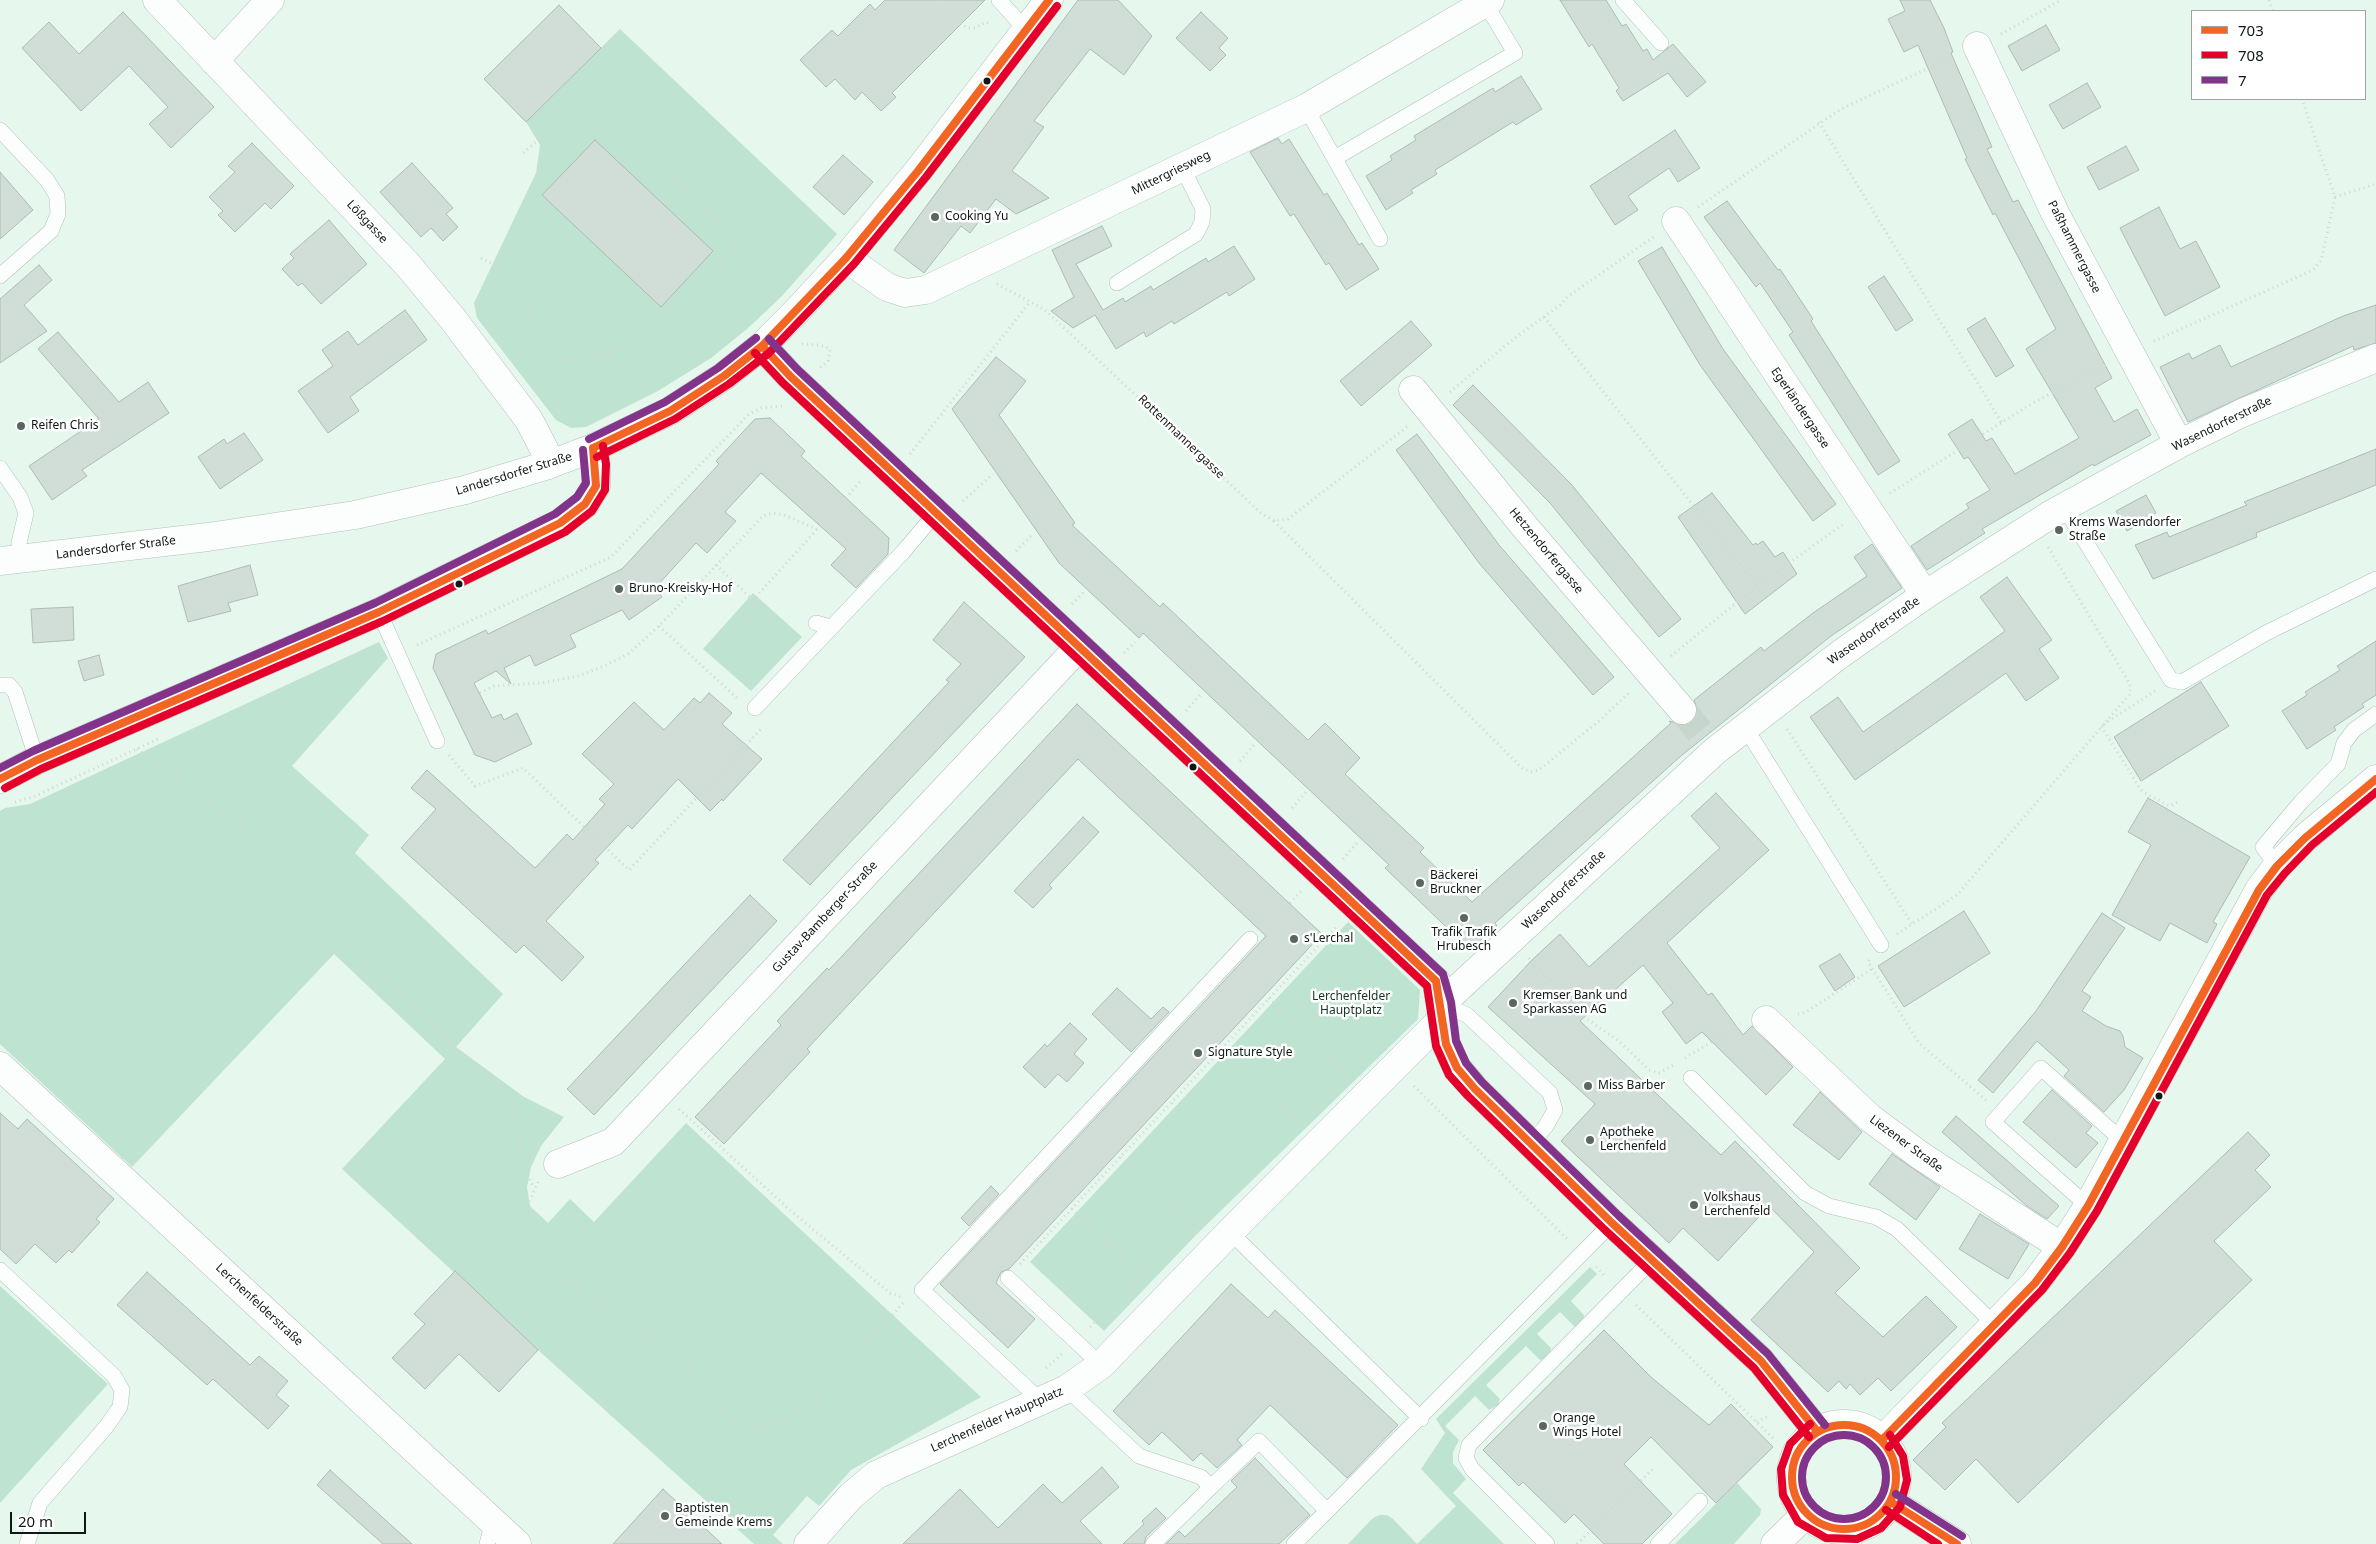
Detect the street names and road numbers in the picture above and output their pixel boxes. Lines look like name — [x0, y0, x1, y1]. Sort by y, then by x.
street label: Mittergriesweg — [1129, 148, 1213, 198]
street label: Lößgasse — [343, 198, 391, 246]
street label: Paßhammergasse — [2044, 198, 2104, 296]
street label: Egerländergasse — [1768, 365, 1832, 451]
street label: Rottenmannergasse — [1135, 392, 1227, 482]
street label: Wasendorferstraße — [2170, 394, 2274, 454]
street label: Landersdorfer Straße — [454, 449, 574, 499]
street label: Hetzendorfergasse — [1506, 505, 1586, 597]
street label: Landersdorfer Straße — [55, 534, 177, 562]
street label: Wasendorferstraße — [1825, 594, 1923, 668]
street label: Wasendorferstraße — [1519, 848, 1609, 932]
street label: Gustav-Bamberger-Straße — [769, 858, 881, 976]
street label: Liezener Straße — [1866, 1112, 1946, 1176]
street label: Lerchenfelderstraße — [212, 1261, 306, 1349]
street label: Lerchenfelder Hauptplatz — [929, 1384, 1065, 1456]

